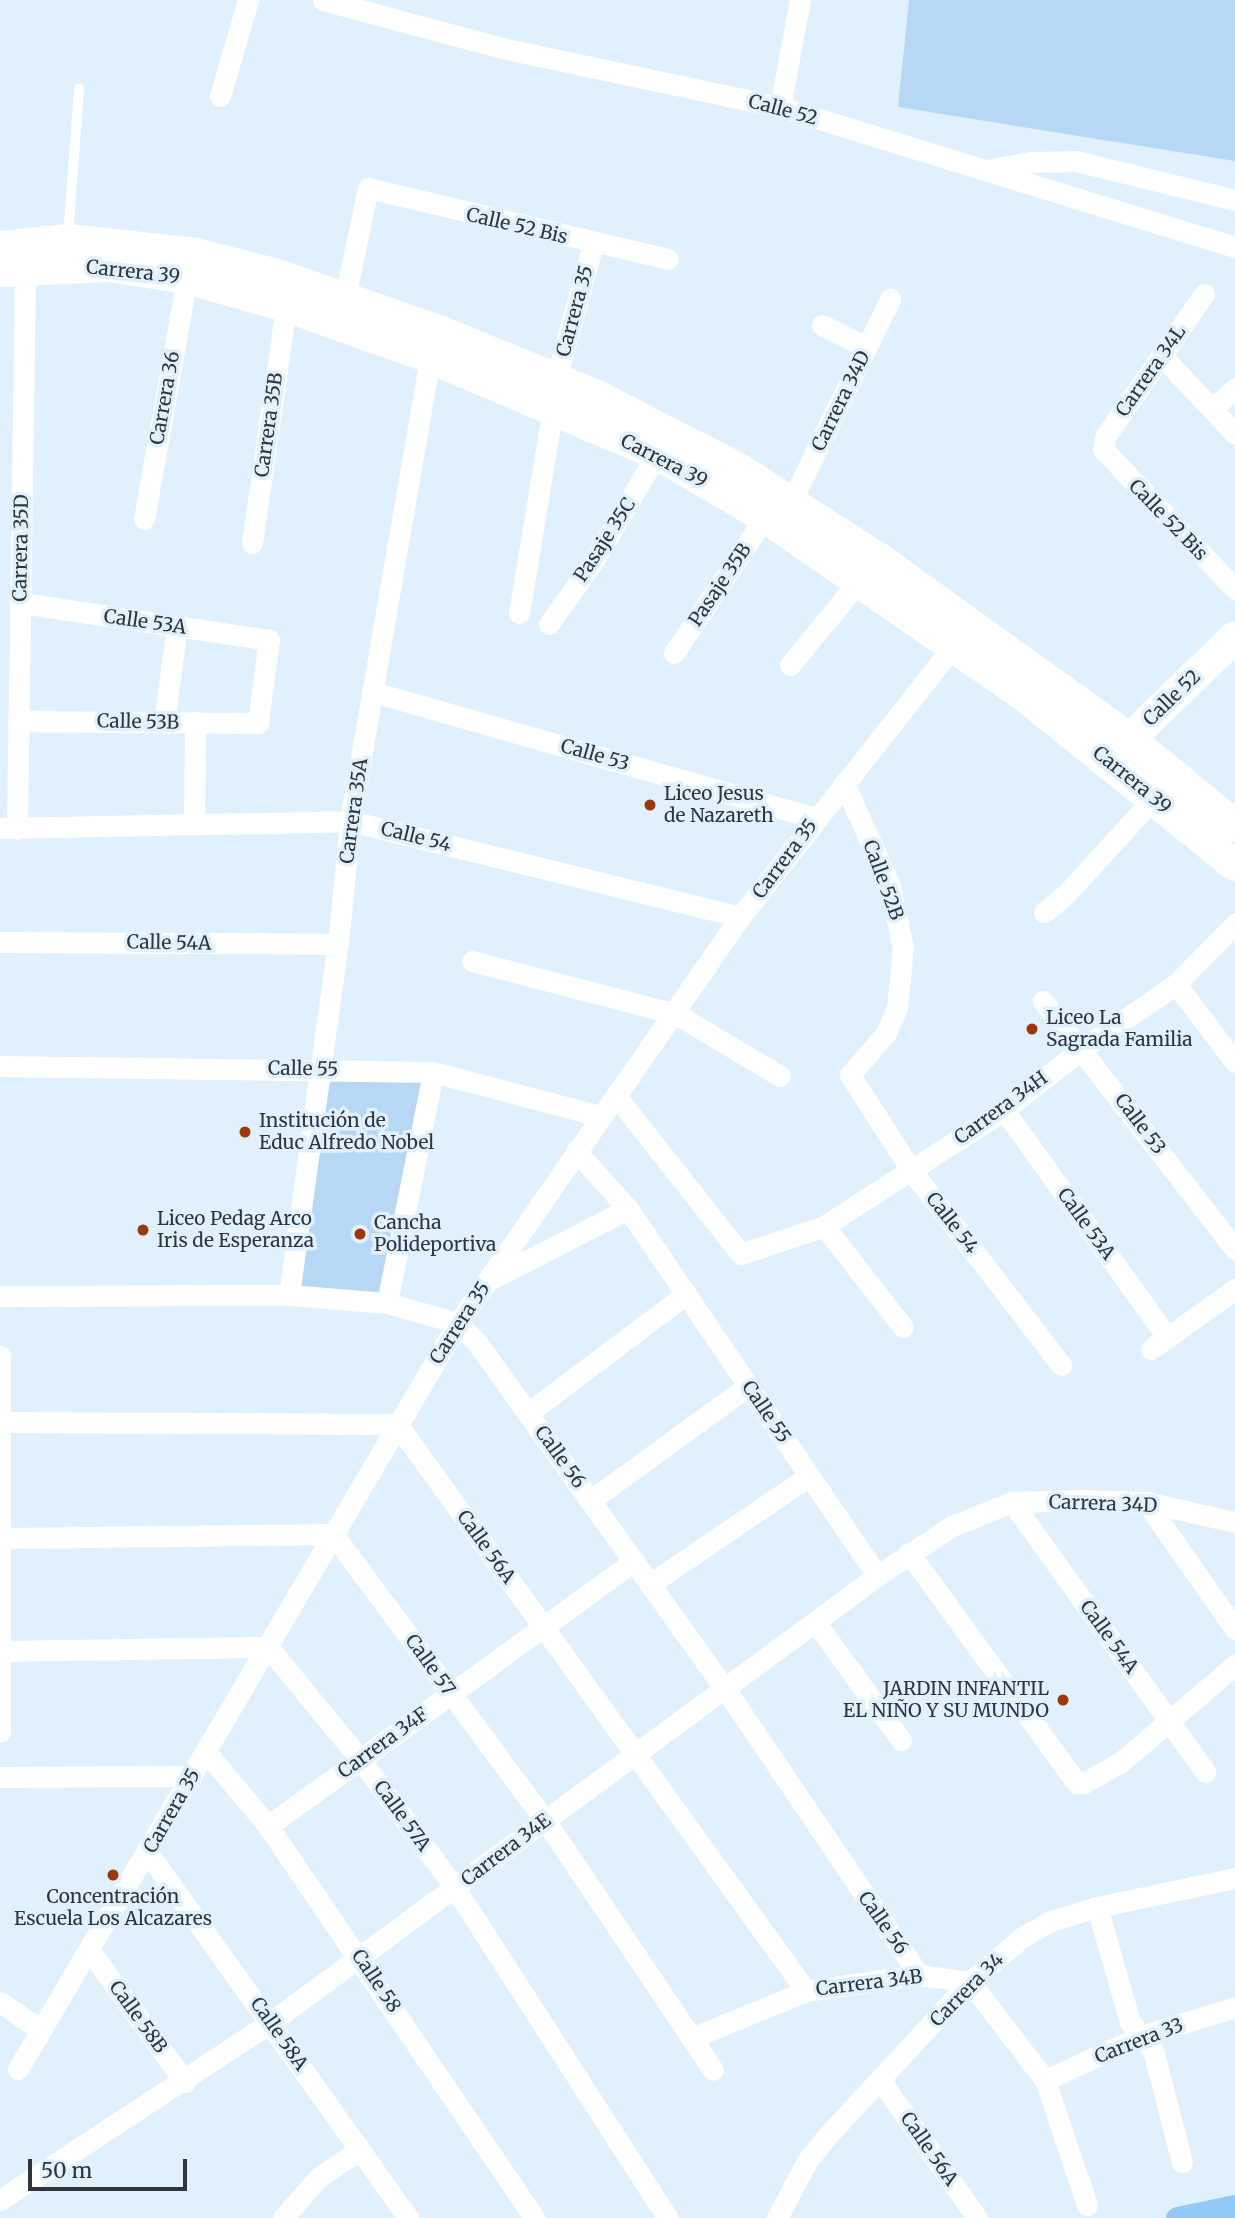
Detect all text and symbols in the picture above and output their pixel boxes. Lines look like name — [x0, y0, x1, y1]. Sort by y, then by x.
street label: Calle 52 — [746, 90, 820, 130]
street label: Calle 52 Bis — [464, 203, 570, 249]
street label: Carrera 39 — [85, 256, 181, 288]
street label: Carrera 35 — [552, 263, 598, 359]
street label: Carrera 34L — [1111, 321, 1191, 421]
street label: Carrera 34D — [807, 347, 875, 455]
street label: Carrera 36 — [146, 349, 184, 447]
street label: Carrera 35B — [250, 371, 288, 479]
street label: Carrera 39 — [617, 429, 711, 493]
street label: Calle 52 Bis — [1124, 475, 1212, 565]
street label: Carrera 35D — [9, 494, 33, 602]
street label: Pasaje 35C — [569, 494, 641, 586]
street label: Pasaje 35B — [684, 539, 756, 631]
street label: Calle 53A — [102, 605, 188, 639]
street label: Calle 52 — [1139, 665, 1205, 731]
street label: Calle 53B — [97, 710, 179, 734]
street label: Calle 53 — [558, 734, 632, 776]
street label: Carrera 39 — [1088, 741, 1176, 819]
street label: Carrera 35A — [335, 757, 373, 865]
place label: Liceo Jesus de Nazareth — [664, 783, 774, 827]
marker: Liceo Jesus de Nazareth — [642, 797, 658, 813]
street label: Carrera 35 — [748, 815, 822, 903]
street label: Calle 54 — [379, 817, 453, 857]
street label: Calle 52B — [858, 837, 908, 923]
street label: Calle 54A — [127, 931, 211, 955]
place label: Liceo La Sagrada Familia — [1046, 1007, 1193, 1051]
marker: Liceo La Sagrada Familia — [1024, 1021, 1040, 1037]
street label: Calle 55 — [268, 1057, 338, 1081]
street label: Carrera 34H — [950, 1067, 1052, 1149]
street label: Calle 53 — [1110, 1089, 1170, 1159]
place label: Institución de Educ Alfredo Nobel — [259, 1110, 434, 1154]
marker: Institución de Educ Alfredo Nobel — [237, 1124, 253, 1140]
street label: Calle 53A — [1052, 1184, 1120, 1264]
street label: Calle 54 — [921, 1188, 983, 1258]
place label: Liceo Pedag Arco Iris de Esperanza — [157, 1208, 314, 1252]
place label: Cancha Polideportiva — [374, 1212, 496, 1256]
marker: Liceo Pedag Arco Iris de Esperanza — [135, 1222, 151, 1238]
marker: Cancha Polideportiva — [352, 1226, 368, 1242]
street label: Carrera 35 — [425, 1278, 495, 1368]
street label: Calle 55 — [737, 1377, 795, 1447]
street label: Calle 56 — [530, 1421, 590, 1493]
street label: Carrera 34D — [1048, 1491, 1158, 1517]
street label: Calle 56A — [452, 1506, 520, 1588]
street label: Calle 54A — [1075, 1596, 1143, 1678]
street label: Calle 57 — [400, 1630, 460, 1700]
place label: JARDIN INFANTIL EL NIÑO Y SU MUNDO — [843, 1678, 1049, 1722]
marker: JARDIN INFANTIL EL NIÑO Y SU MUNDO — [1055, 1692, 1071, 1708]
street label: Carrera 34F — [333, 1703, 433, 1783]
street label: Carrera 35 — [139, 1765, 205, 1857]
street label: Calle 57A — [369, 1776, 435, 1856]
street label: Carrera 34E — [457, 1809, 555, 1891]
marker: Concentración Escuela Los Alcazares — [105, 1867, 121, 1883]
place label: Concentración Escuela Los Alcazares — [14, 1886, 212, 1930]
street label: Calle 56 — [853, 1887, 913, 1959]
street label: Calle 58 — [347, 1945, 405, 2017]
street label: Carrera 34 — [925, 1948, 1009, 2032]
street label: Carrera 34B — [815, 1965, 923, 2001]
street label: Calle 58B — [104, 1977, 172, 2057]
street label: Calle 58A — [245, 1993, 313, 2075]
street label: Carrera 33 — [1091, 2014, 1187, 2068]
street label: Calle 56A — [895, 2108, 963, 2190]
scale bar — [32, 2144, 191, 2188]
text: 50 m — [41, 2157, 92, 2184]

